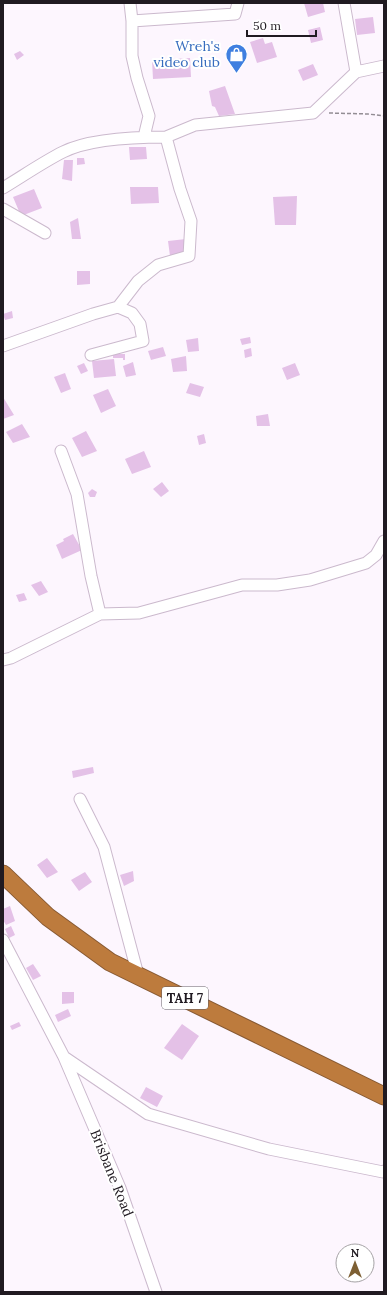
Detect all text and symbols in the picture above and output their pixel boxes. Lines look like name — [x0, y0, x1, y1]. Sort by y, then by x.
scale bar — [247, 12, 316, 38]
text: 50 m — [253, 18, 281, 33]
place label: Wreh's video club — [153, 37, 220, 71]
shop icon: Wreh's video club — [223, 41, 249, 74]
road number: TAH 7 — [162, 987, 208, 1009]
street label: Brisbane Road — [86, 1127, 138, 1219]
north arrow — [335, 1243, 375, 1283]
text: N — [351, 1246, 360, 1260]

